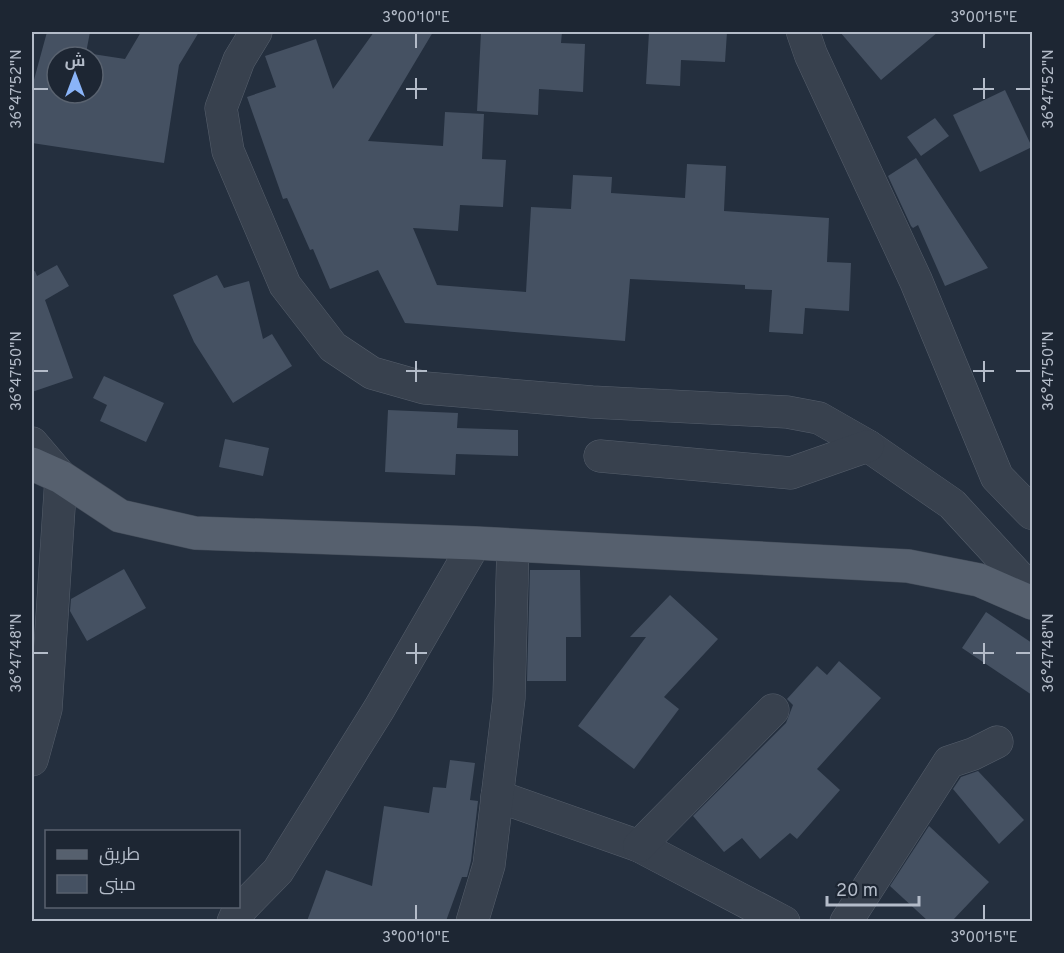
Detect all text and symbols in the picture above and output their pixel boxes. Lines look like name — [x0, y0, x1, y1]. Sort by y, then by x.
text: 3°00'10"E — [382, 9, 450, 28]
text: 3°00'15"E — [950, 9, 1018, 28]
north arrow — [45, 45, 105, 105]
text: 36°47'52"N — [8, 49, 27, 129]
text: 36°47'52"N — [1040, 49, 1059, 129]
text: ش — [65, 52, 85, 72]
text: 36°47'50"N — [8, 331, 27, 411]
text: 36°47'50"N — [1040, 331, 1059, 411]
text: 36°47'48"N — [8, 613, 27, 693]
text: 36°47'48"N — [1040, 613, 1059, 693]
legend — [45, 830, 240, 908]
text: طريق — [99, 844, 140, 867]
scale bar — [827, 869, 918, 907]
text: مبنى — [99, 874, 136, 897]
text: 20 m — [836, 880, 878, 903]
text: 3°00'10"E — [382, 929, 450, 948]
text: 3°00'15"E — [950, 929, 1018, 948]

